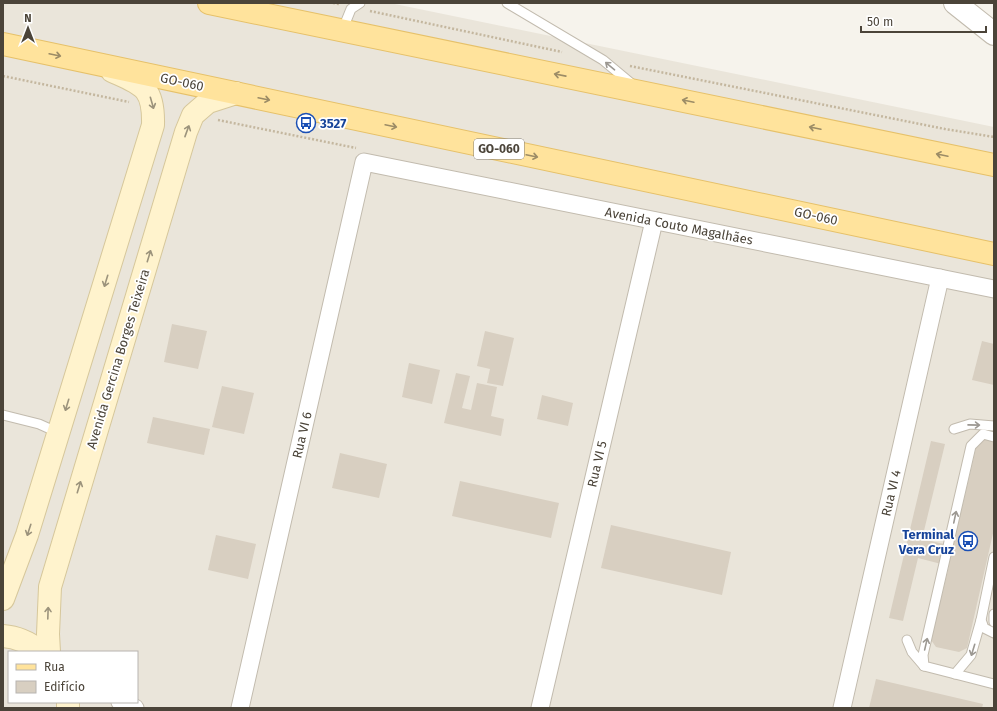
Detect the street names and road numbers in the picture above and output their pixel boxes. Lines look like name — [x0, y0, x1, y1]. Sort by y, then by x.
street label: GO-060 — [159, 70, 205, 94]
road number: GO-060 — [474, 139, 524, 159]
street label: Avenida Couto Magalhães — [604, 204, 754, 248]
street label: GO-060 — [793, 204, 839, 228]
street label: Avenida Gercina Borges Teixeira — [83, 267, 153, 451]
street label: Rua VI 6 — [289, 410, 315, 460]
street label: Rua VI 5 — [584, 439, 610, 489]
street label: Rua VI 4 — [878, 468, 904, 518]

